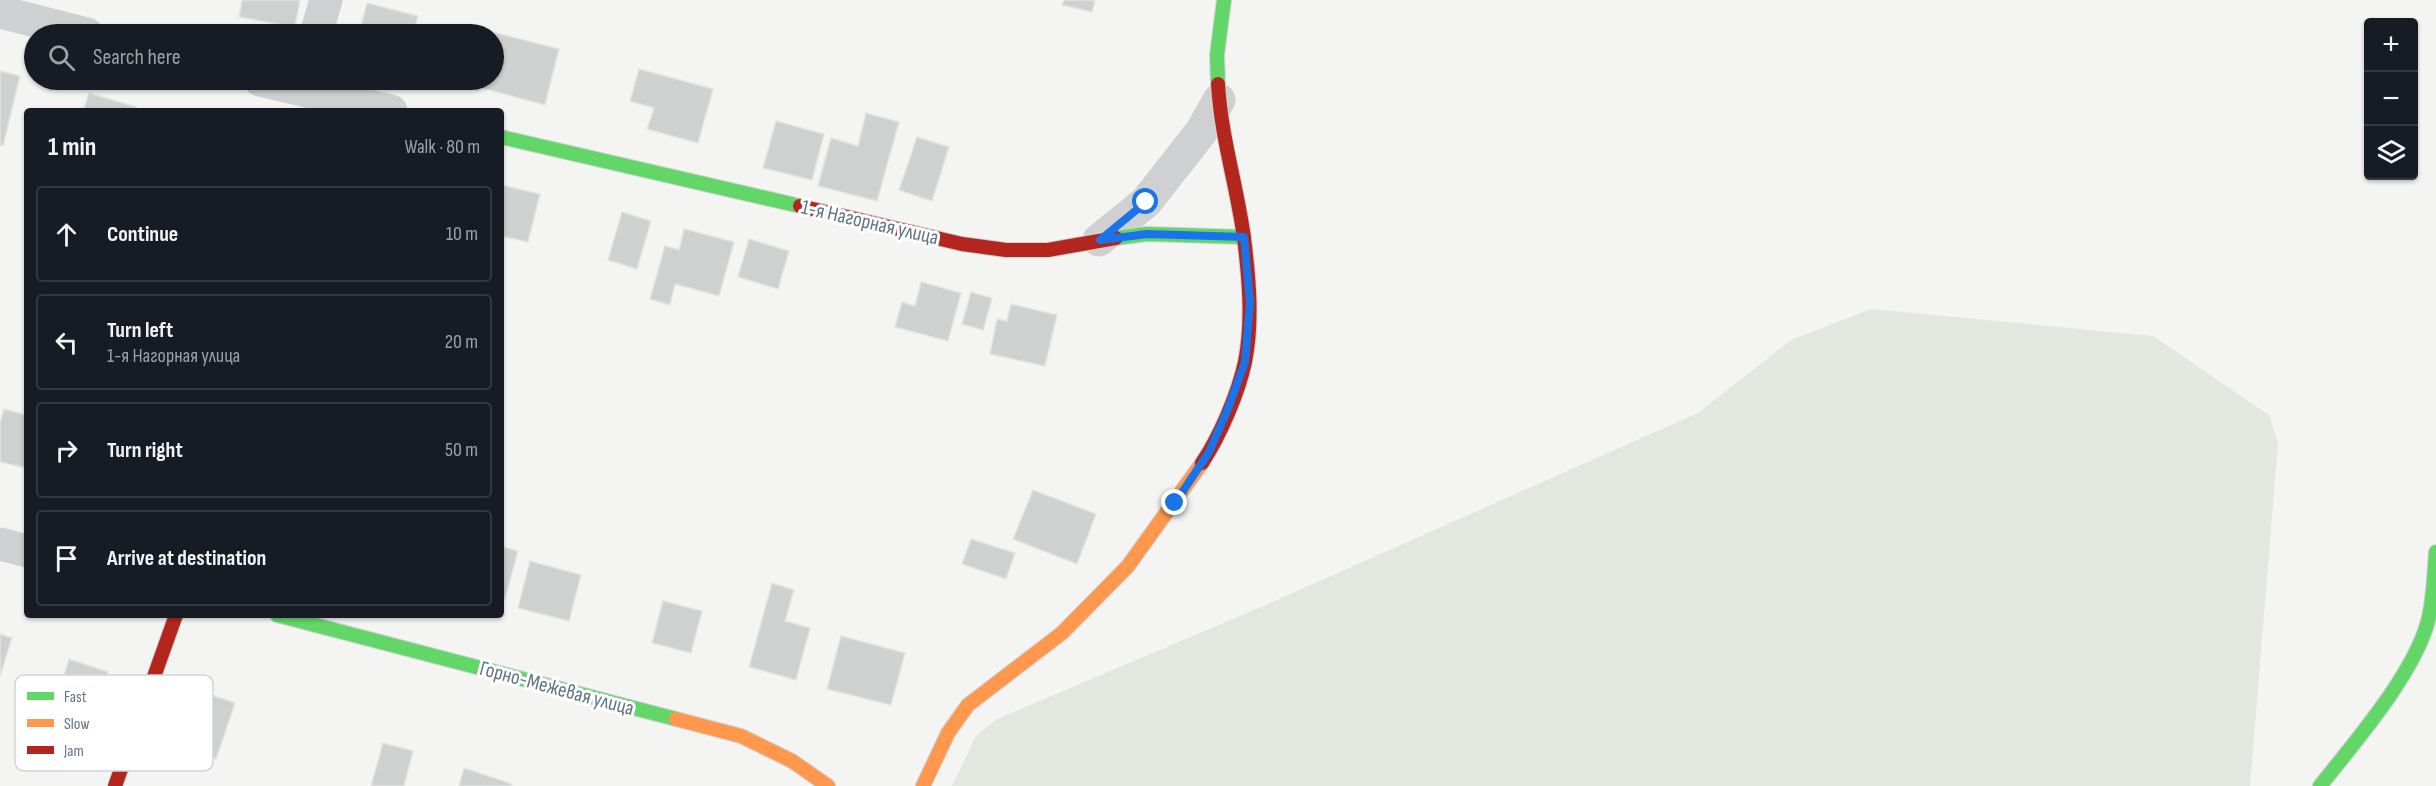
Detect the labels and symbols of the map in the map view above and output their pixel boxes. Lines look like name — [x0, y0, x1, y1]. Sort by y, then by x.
route start — [1132, 188, 1158, 214]
street label: 1-я Нагорная улица — [799, 195, 941, 250]
route end — [1161, 489, 1187, 515]
street label: Горно-Межевая улица — [477, 656, 637, 721]
legend — [15, 675, 213, 771]
text: Fast — [64, 688, 87, 707]
text: Slow — [64, 715, 89, 734]
text: Jam — [63, 742, 84, 761]

